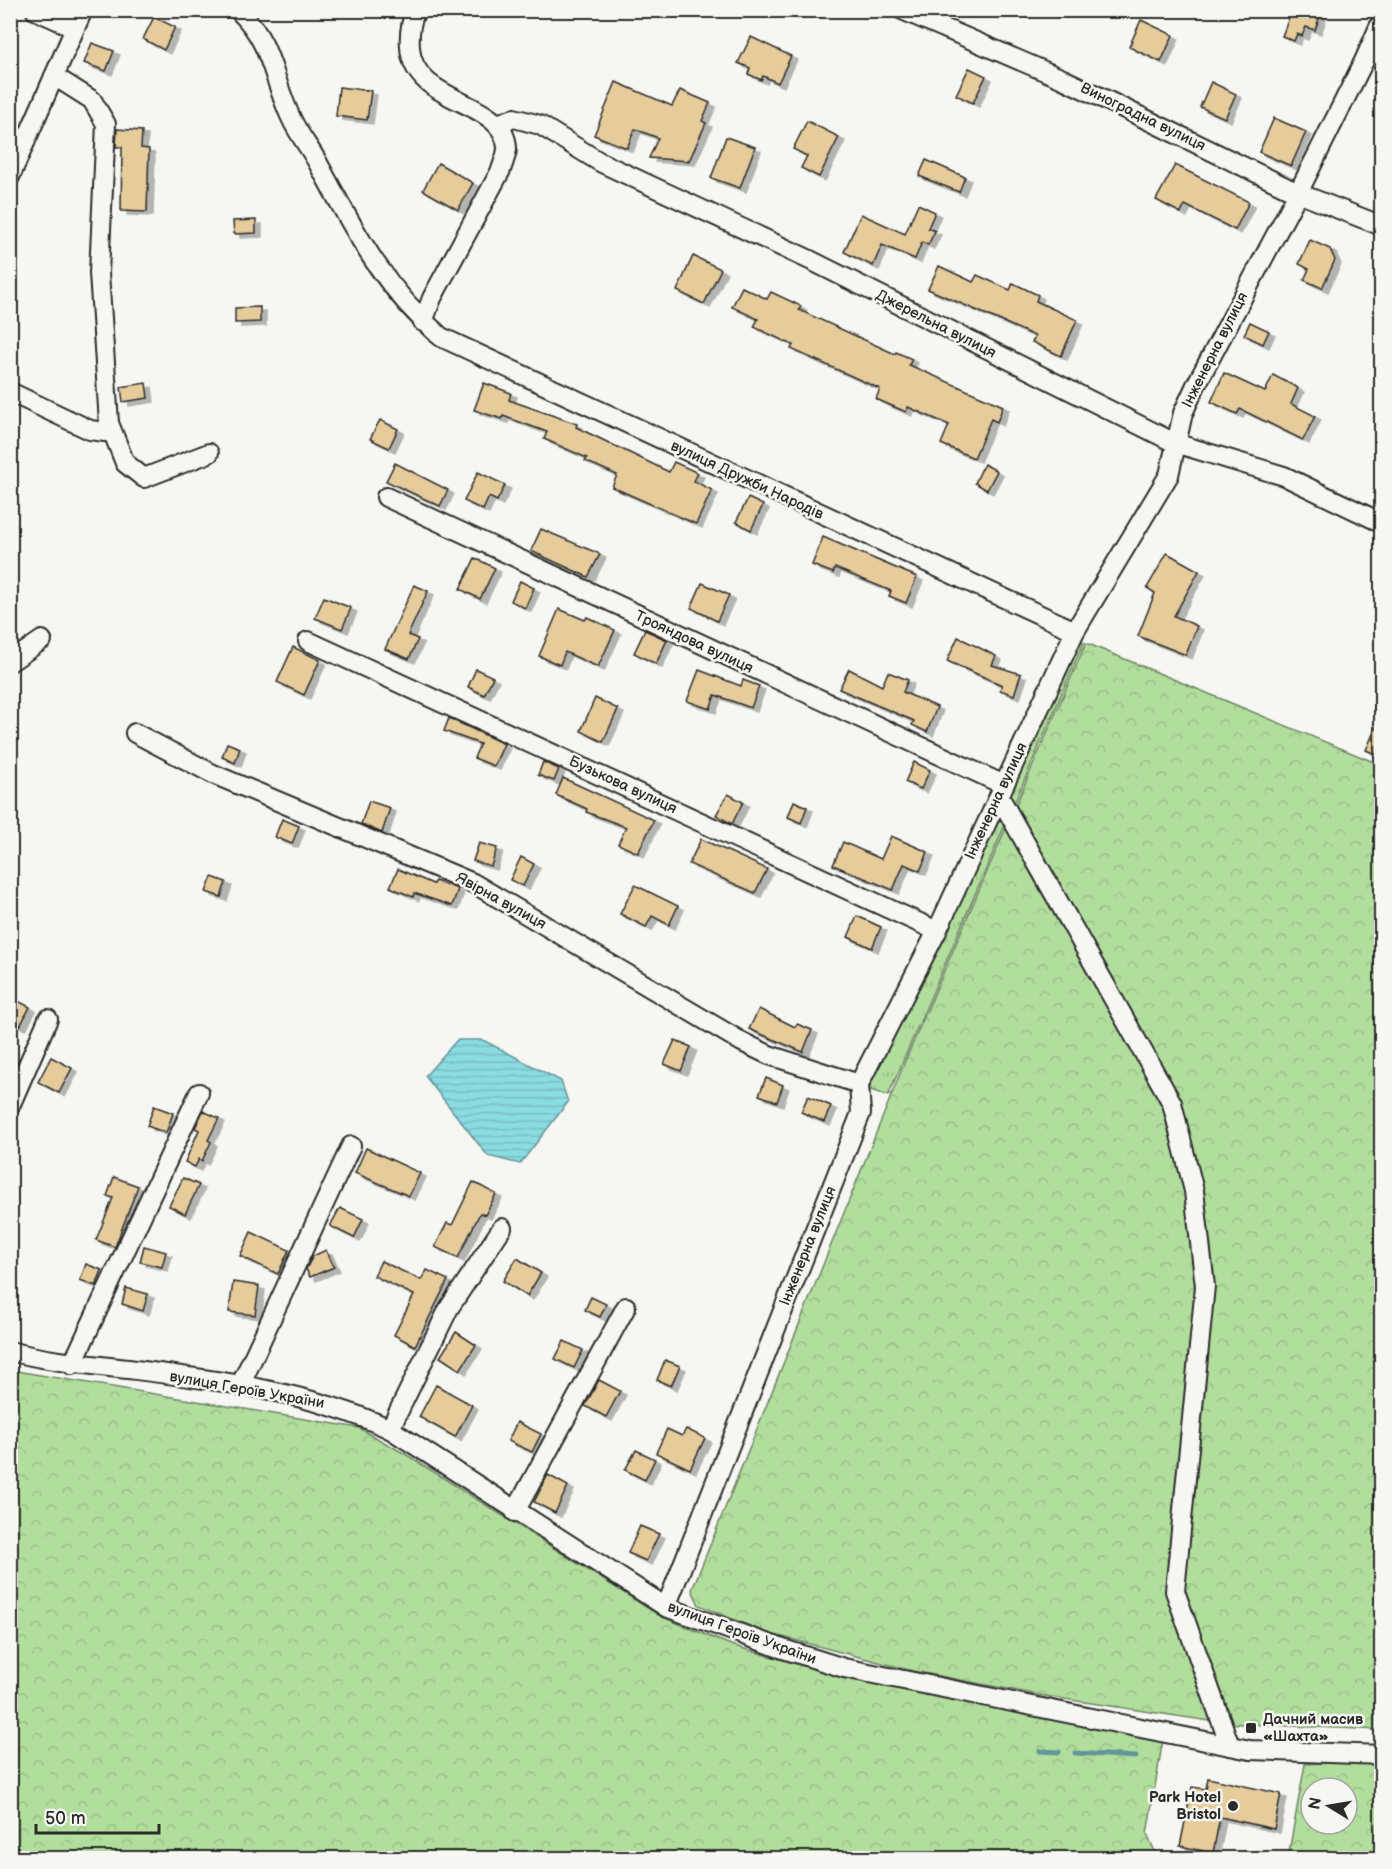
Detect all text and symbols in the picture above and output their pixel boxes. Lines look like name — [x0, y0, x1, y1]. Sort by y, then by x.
street label: Виноградна вулиця — [1077, 78, 1209, 156]
street label: Джерельна вулиця — [873, 285, 999, 363]
street label: Інженерна вулиця — [1178, 289, 1252, 411]
street label: вулиця Дружби Народів — [668, 436, 827, 524]
street label: Трояндова вулиця — [632, 606, 756, 678]
street label: Інженерна вулиця — [961, 739, 1031, 863]
street label: Бузькова вулиця — [566, 752, 680, 818]
street label: Явірна вулиця — [452, 868, 550, 934]
street label: Інженерна вулиця — [775, 1184, 841, 1308]
street label: вулиця Героїв України — [168, 1367, 326, 1413]
street label: вулиця Героїв України — [665, 1597, 819, 1669]
place label: Дачний масив «Шахта» — [1263, 1710, 1363, 1746]
marker: Дачний масив «Шахта» — [1244, 1721, 1258, 1735]
north arrow — [1299, 1776, 1359, 1836]
place label: Park Hotel Bristol — [1149, 1788, 1221, 1824]
text: N — [1305, 1796, 1326, 1811]
scale bar — [36, 1797, 159, 1835]
marker: Park Hotel Bristol — [1226, 1799, 1240, 1813]
text: 50 m — [45, 1808, 86, 1829]

